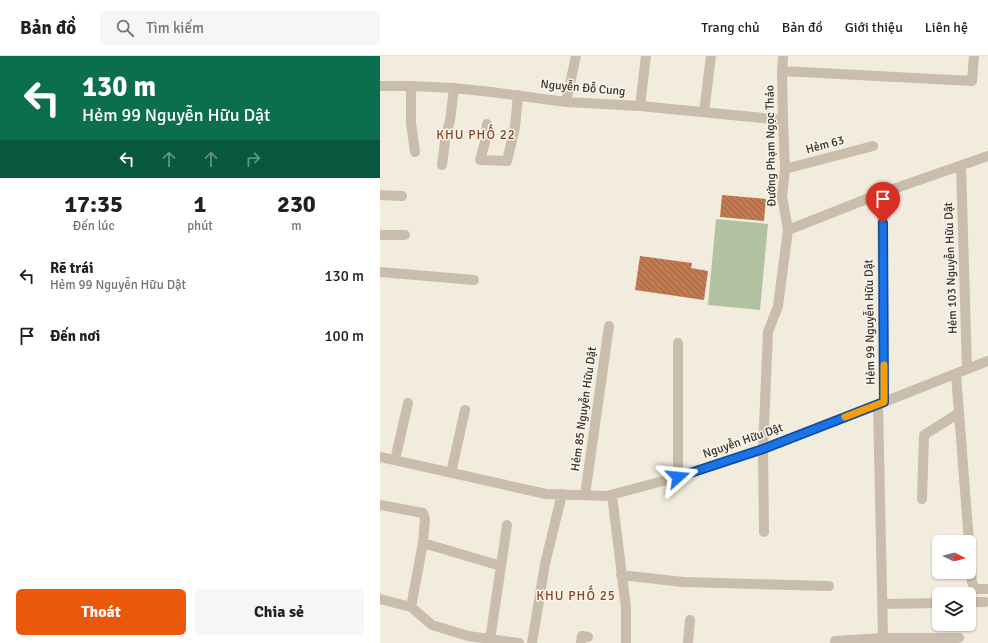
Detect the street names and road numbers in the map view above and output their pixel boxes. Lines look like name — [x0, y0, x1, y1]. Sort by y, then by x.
street label: Nguyễn Đỗ Cung — [540, 77, 626, 99]
street label: Đường Phạm Ngọc Thảo — [762, 85, 780, 207]
street label: Hẻm 63 — [804, 133, 846, 157]
street label: Hẻm 103 Nguyễn Hữu Dật — [941, 202, 961, 334]
street label: Hẻm 99 Nguyễn Hữu Dật — [861, 259, 879, 385]
street label: Hẻm 85 Nguyễn Hữu Dật — [568, 346, 600, 472]
street label: Nguyễn Hữu Dật — [701, 420, 785, 462]

